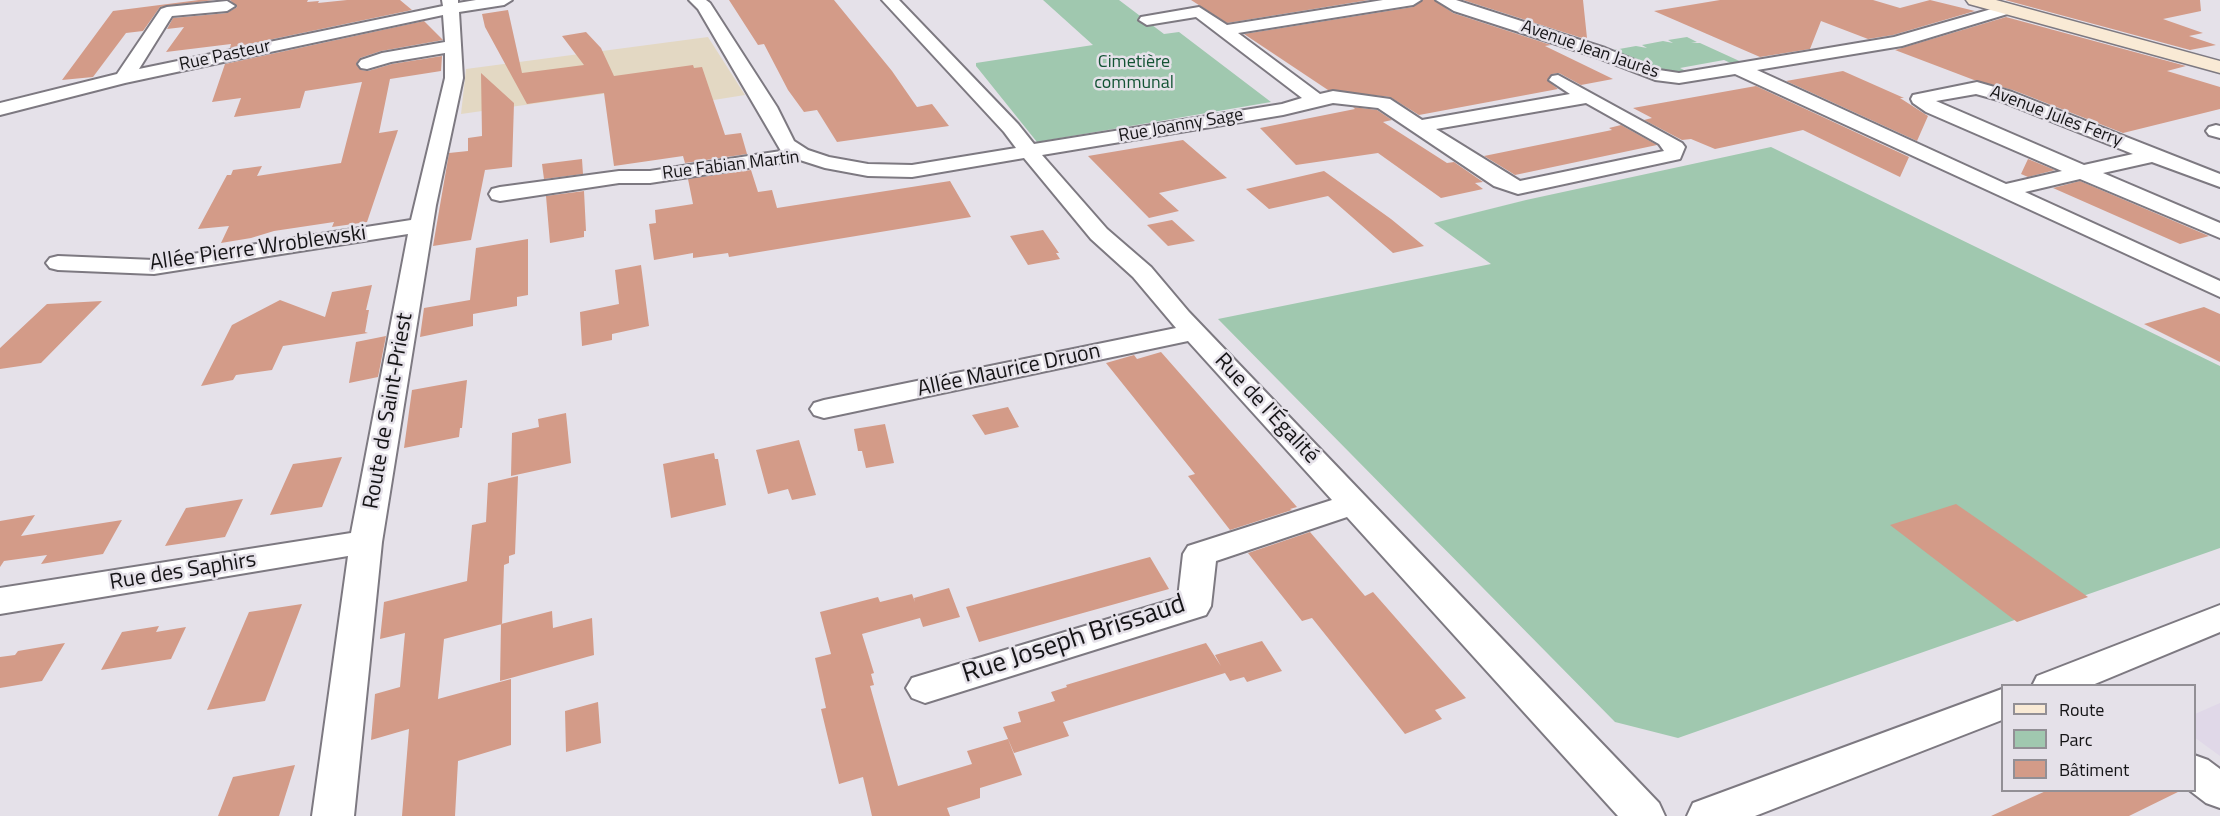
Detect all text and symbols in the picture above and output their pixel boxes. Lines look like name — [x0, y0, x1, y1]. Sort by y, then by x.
street label: Avenue Jean Jaurès — [1518, 16, 1662, 84]
street label: Rue Pasteur — [177, 36, 273, 76]
park label: Cimetière communal — [1094, 52, 1174, 94]
street label: Avenue Jules Ferry — [1987, 82, 2125, 152]
street label: Rue Joanny Sage — [1117, 104, 1245, 148]
street label: Rue Fabian Martin — [661, 147, 801, 185]
street label: Allée Pierre Wroblewski — [148, 221, 368, 277]
street label: Route de Saint-Priest — [359, 311, 419, 511]
street label: Allée Maurice Druon — [915, 339, 1103, 403]
street label: Rue de l'Égalité — [1208, 348, 1324, 470]
street label: Rue des Saphirs — [108, 547, 258, 597]
street label: Rue Joseph Brissaud — [958, 589, 1190, 691]
legend — [2001, 684, 2196, 792]
text: Route — [2059, 696, 2104, 723]
text: Parc — [2059, 726, 2093, 753]
text: Bâtiment — [2059, 756, 2129, 783]

